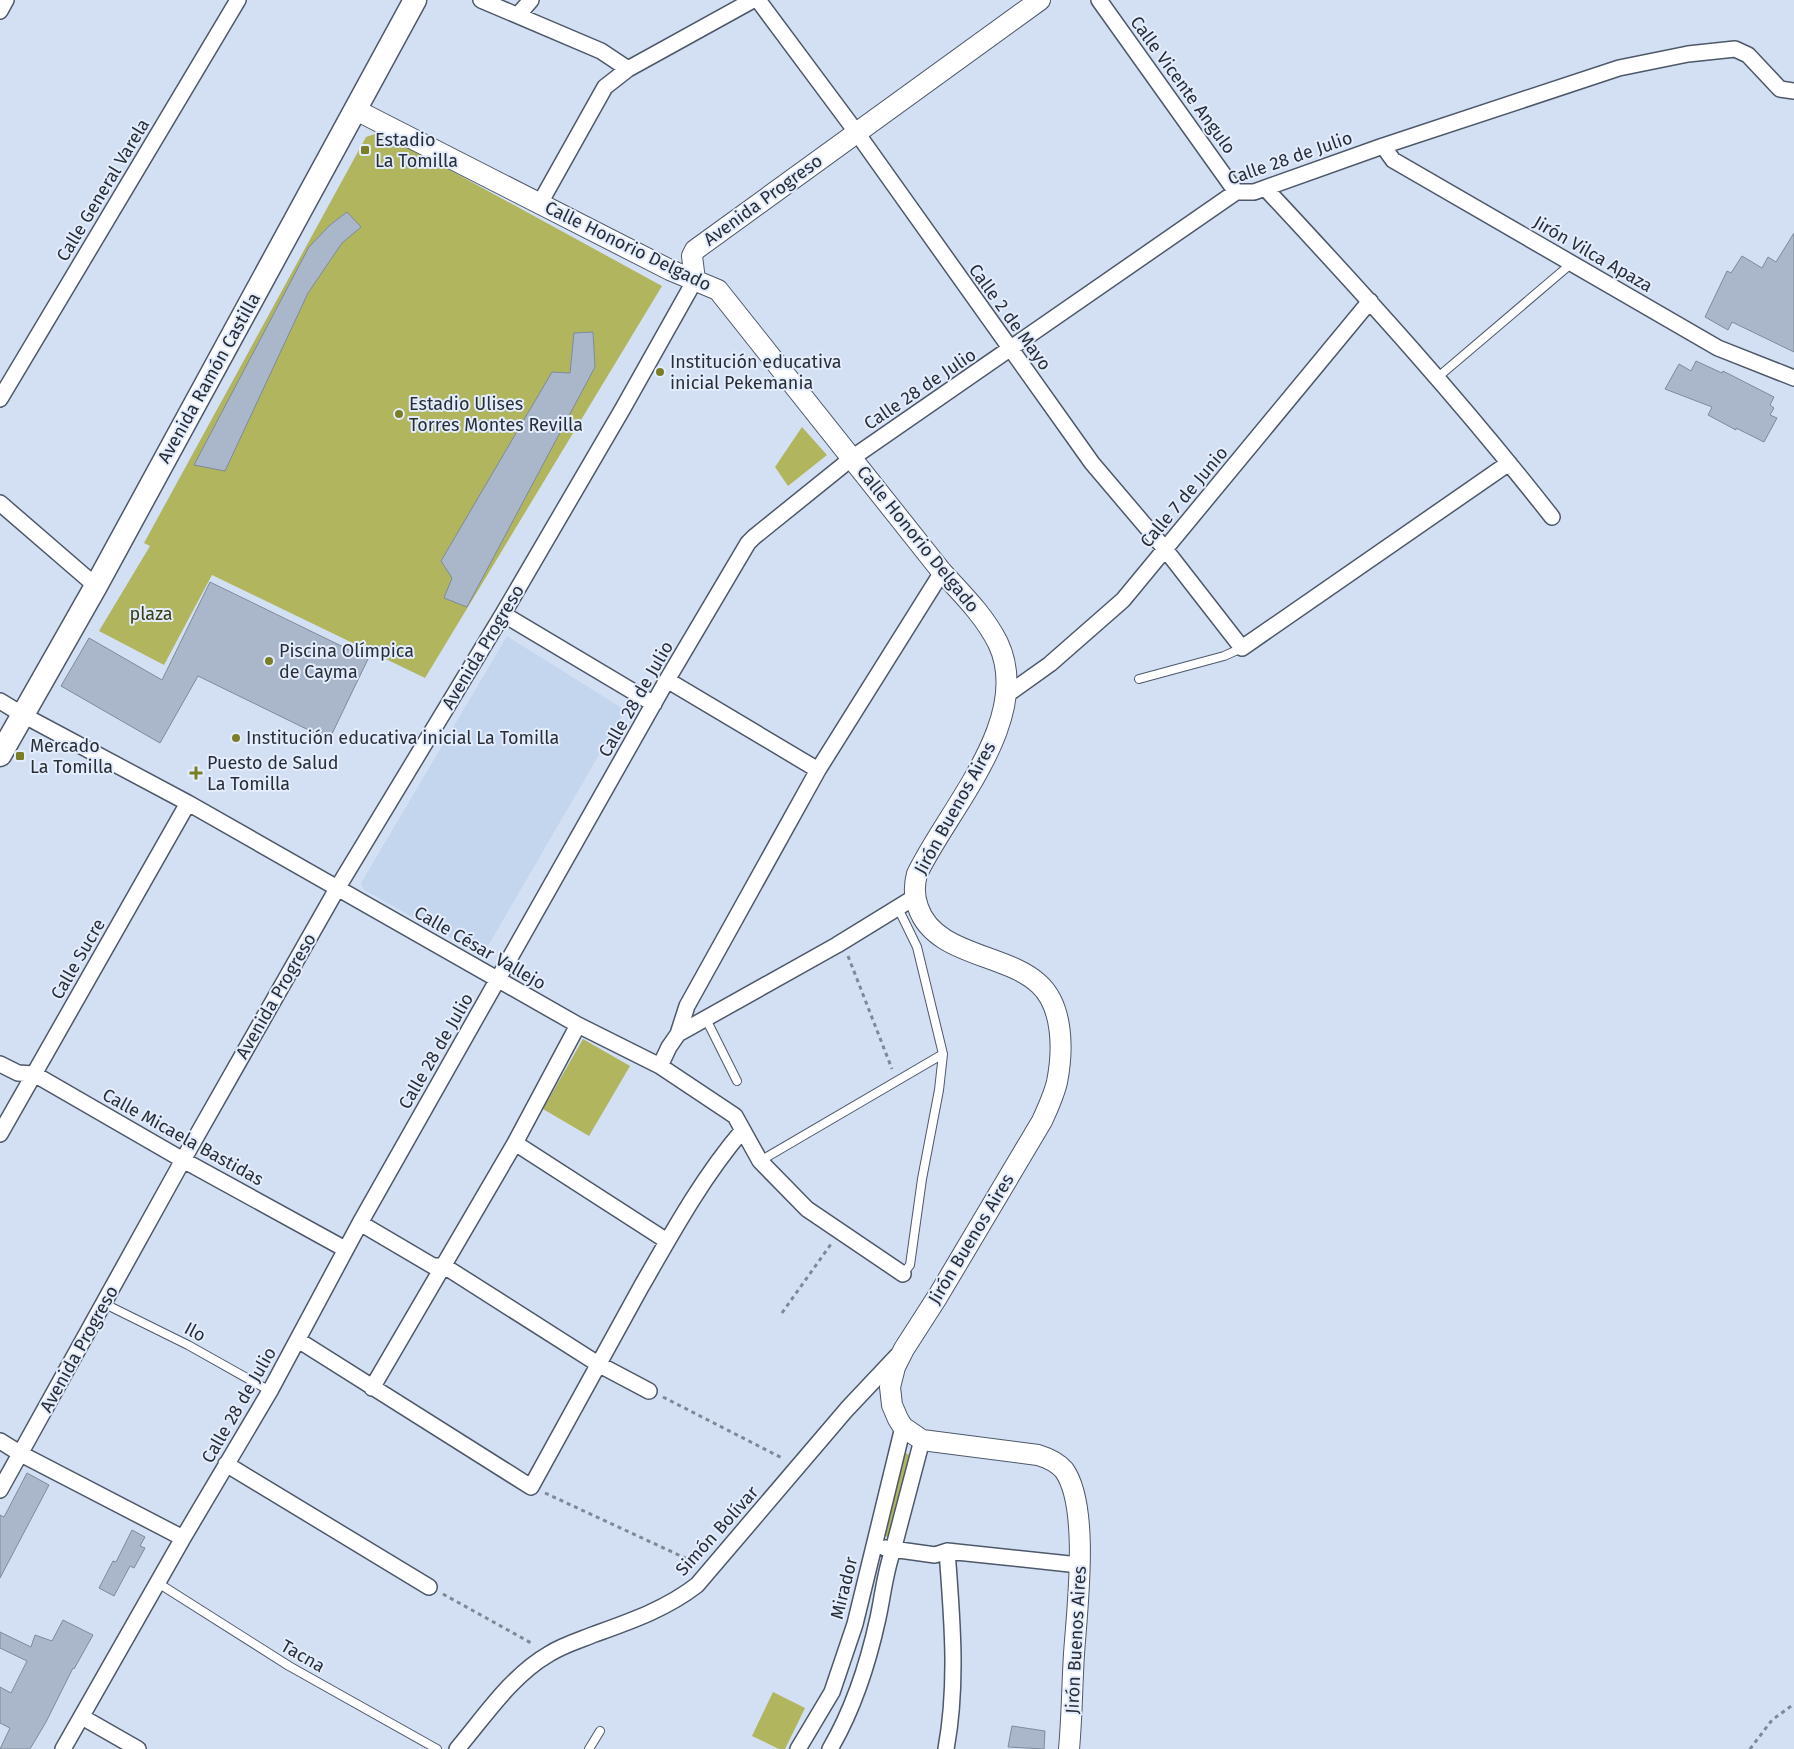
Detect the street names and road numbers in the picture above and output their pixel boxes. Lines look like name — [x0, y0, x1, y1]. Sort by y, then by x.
street label: Calle Vicente Angulo — [1126, 12, 1240, 158]
street label: Calle General Varela — [52, 115, 154, 265]
street label: Calle 28 de Julio — [1225, 126, 1355, 190]
street label: Avenida Progreso — [699, 150, 827, 250]
street label: Calle Honorio Delgado — [541, 196, 715, 296]
street label: Jirón Vilca Apaza — [1529, 211, 1657, 297]
street label: Calle 2 de Mayo — [964, 259, 1056, 375]
street label: Avenida Ramón Castilla — [153, 289, 265, 467]
street label: Calle 28 de Julio — [860, 343, 980, 435]
street label: Calle 7 de Junio — [1135, 442, 1233, 552]
street label: Calle Honorio Delgado — [852, 461, 984, 617]
street label: Avenida Progreso — [437, 581, 529, 713]
street label: Calle 28 de Julio — [594, 637, 678, 761]
street label: Jirón Buenos Aires — [909, 738, 1001, 878]
street label: Calle César Vallejo — [410, 901, 550, 995]
street label: Calle Sucre — [46, 915, 110, 1003]
street label: Avenida Progreso — [231, 929, 321, 1063]
street label: Calle 28 de Julio — [394, 989, 478, 1113]
street label: Calle Micaela Bastidas — [99, 1084, 267, 1190]
street label: Jirón Buenos Aires — [923, 1170, 1019, 1308]
street label: Avenida Progreso — [35, 1282, 123, 1416]
street label: Ilo — [181, 1317, 209, 1347]
street label: Calle 28 de Julio — [197, 1343, 281, 1467]
street label: Simón Bolívar — [671, 1482, 763, 1580]
street label: Mirador — [826, 1555, 862, 1621]
street label: Jirón Buenos Aires — [1061, 1565, 1091, 1715]
street label: Tacna — [277, 1635, 329, 1677]

